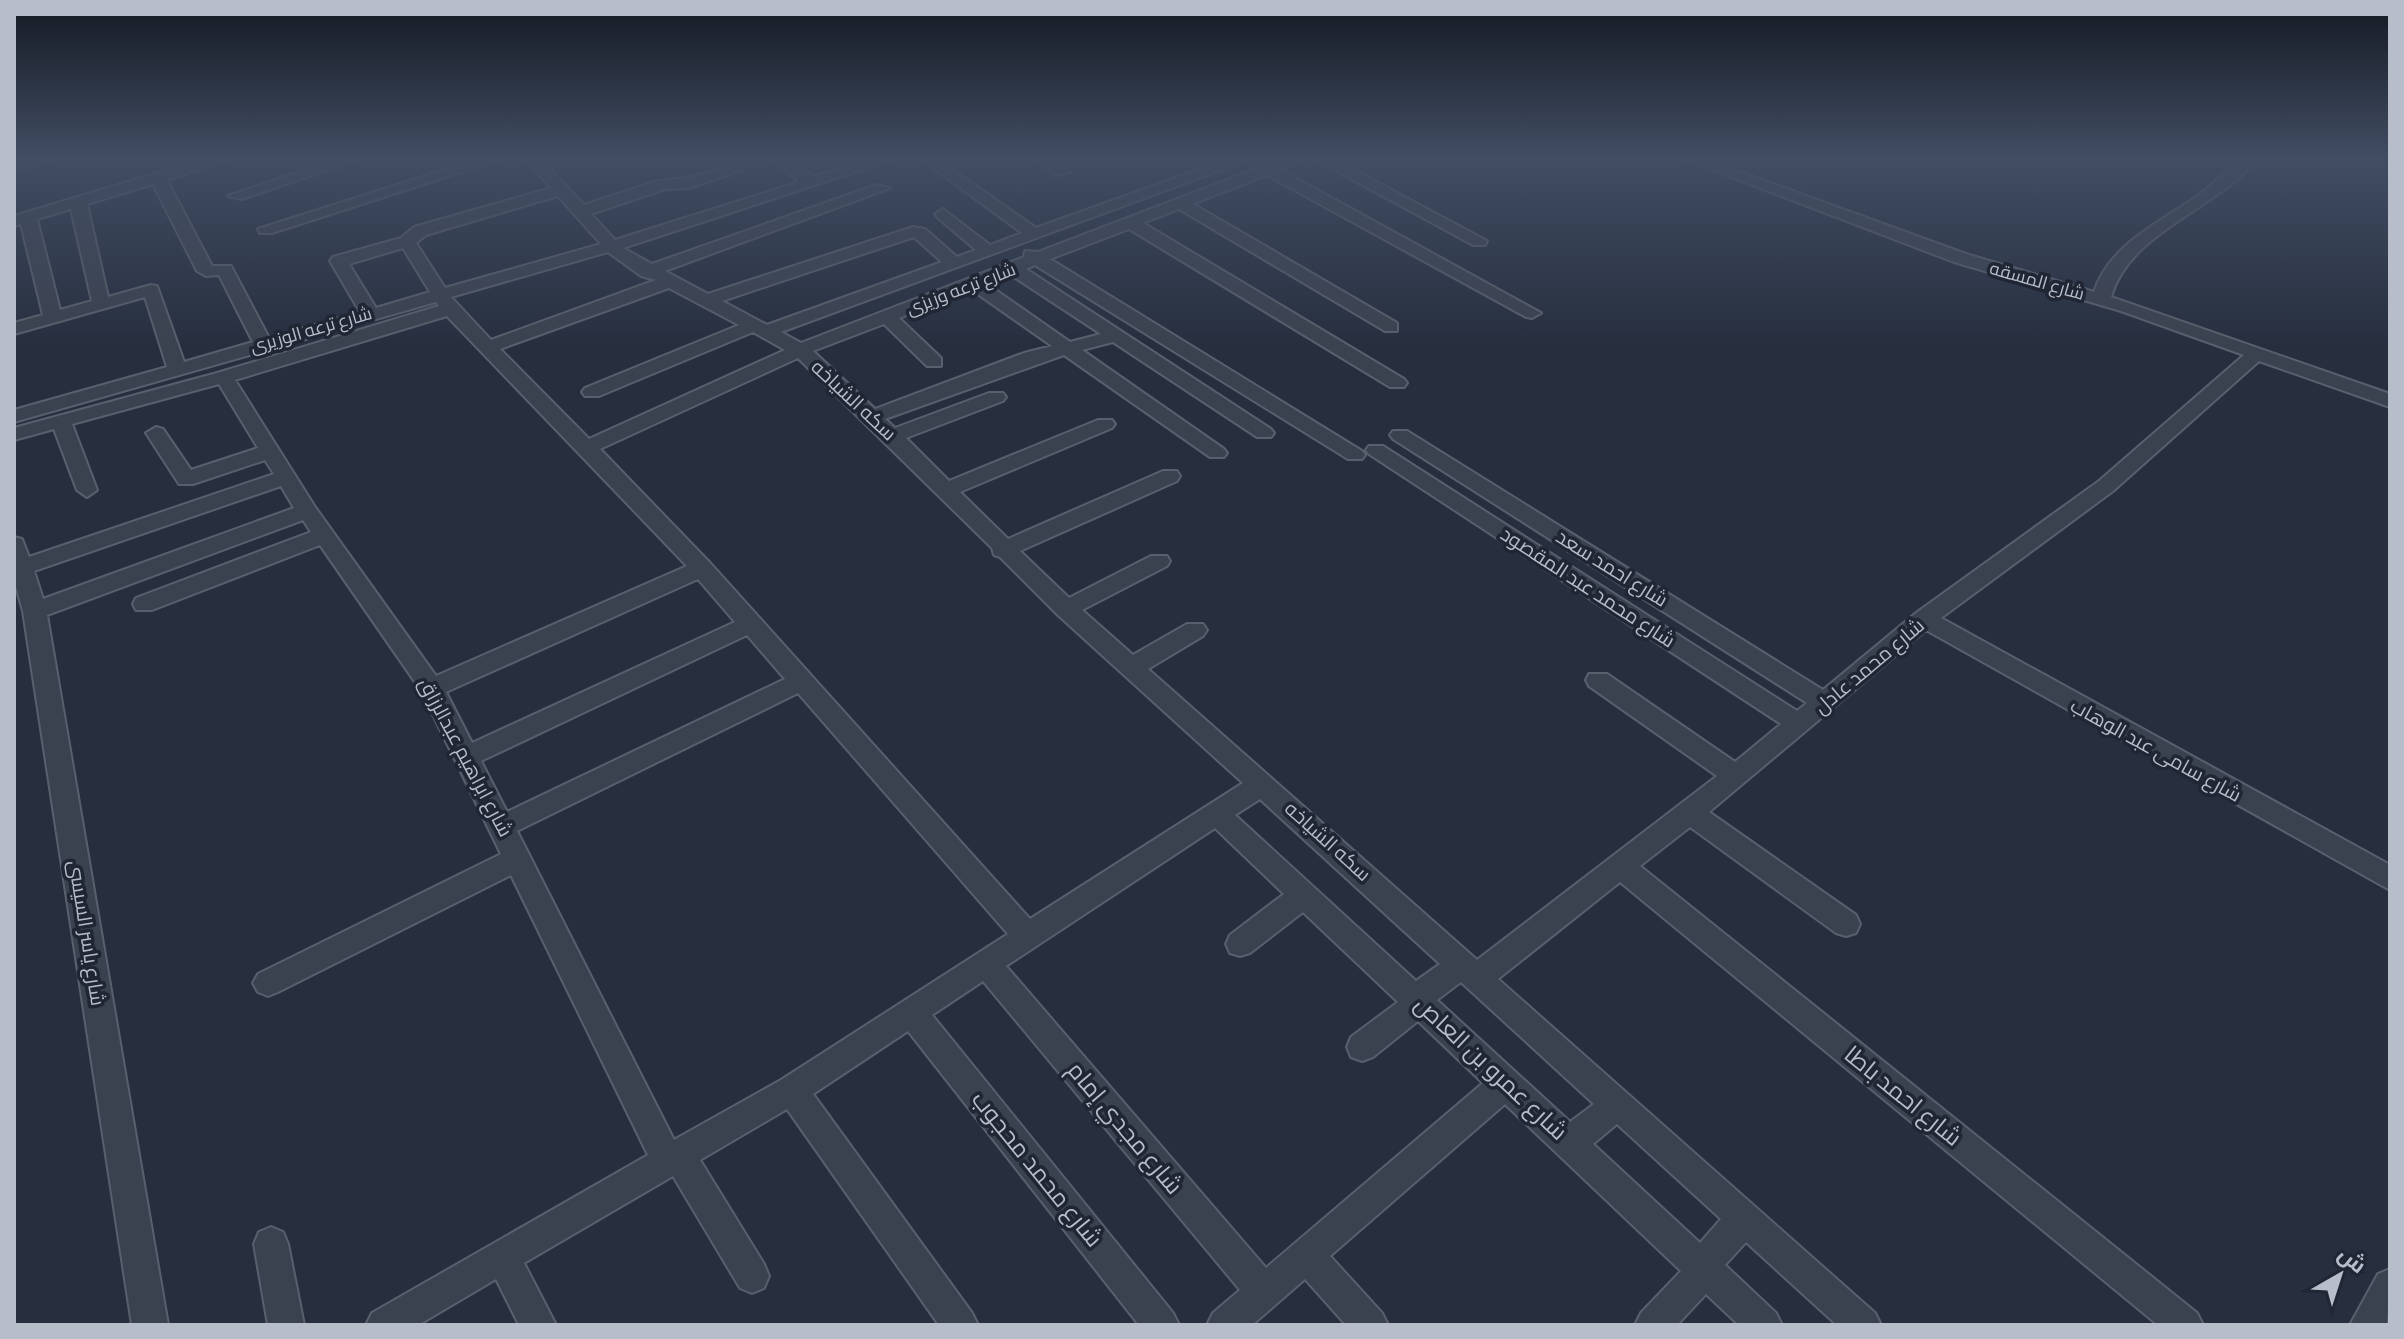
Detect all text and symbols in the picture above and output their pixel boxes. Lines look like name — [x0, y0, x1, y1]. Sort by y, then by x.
street label: شارع المسقه — [1987, 256, 2087, 306]
street label: شارع ترعه وزيزى — [903, 257, 1019, 321]
street label: شارع ترعه الوزيرى — [247, 301, 375, 359]
street label: سكه الشياخه — [807, 354, 902, 445]
street label: شارع محمد عبد المقصود — [1495, 521, 1680, 654]
street label: شارع احمد سعد — [1551, 523, 1673, 614]
street label: شارع محمد عادل — [1808, 612, 1930, 721]
street label: شارع ابراهيم عبدالرزاق — [412, 673, 519, 842]
street label: شارع سامى عبد الوهاب — [2065, 692, 2246, 809]
street label: سكه الشياخه — [1281, 795, 1377, 885]
street label: شارع ياسر السيسى — [62, 858, 111, 1008]
street label: شارع عمرو بن العاص — [1408, 989, 1574, 1147]
street label: شارع احمد باطا — [1837, 1039, 1969, 1153]
street label: شارع مجدي إمام — [1059, 1055, 1190, 1202]
street label: شارع محمد محجوب — [964, 1084, 1110, 1254]
north arrow — [2300, 1235, 2380, 1315]
text: ش — [2333, 1240, 2372, 1279]

